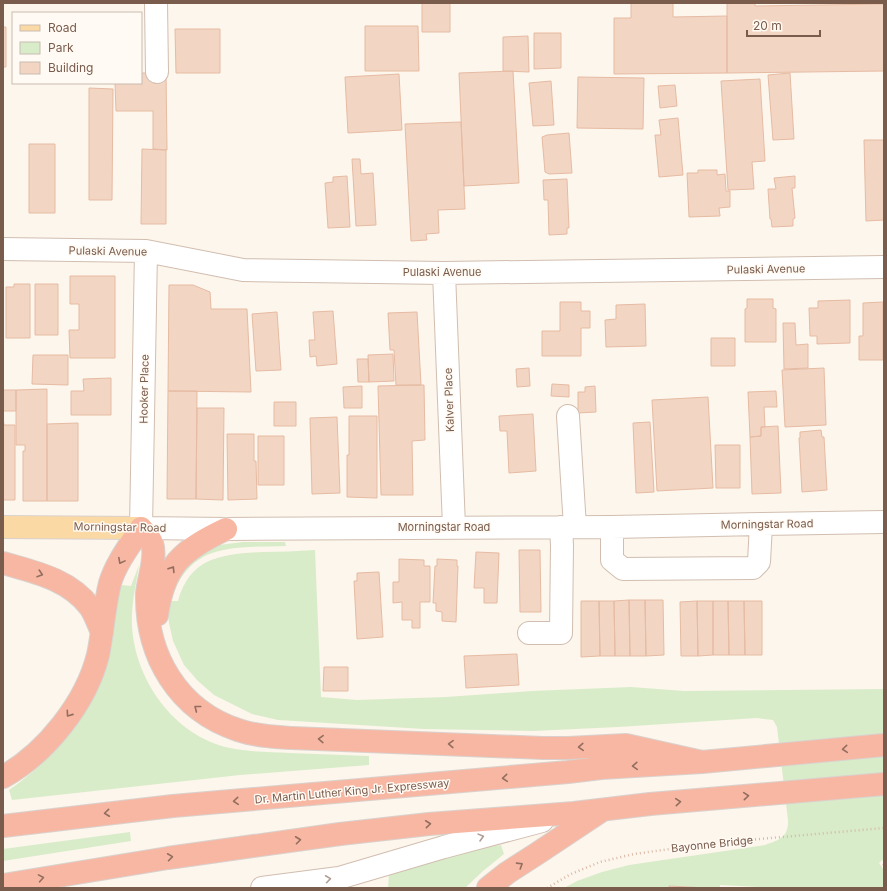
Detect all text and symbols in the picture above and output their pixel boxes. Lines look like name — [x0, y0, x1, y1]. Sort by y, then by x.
legend — [12, 12, 142, 84]
scale bar — [747, 12, 820, 38]
text: 20 m — [753, 18, 782, 33]
text: Road — [48, 20, 77, 35]
text: Park — [48, 40, 74, 55]
text: Building — [48, 60, 93, 75]
street label: Pulaski Avenue — [69, 243, 147, 259]
street label: Pulaski Avenue — [727, 261, 805, 277]
street label: Pulaski Avenue — [403, 265, 481, 279]
street label: Hooker Place — [136, 354, 152, 424]
street label: Kalver Place — [441, 368, 457, 432]
street label: Morningstar Road — [721, 516, 813, 532]
street label: Morningstar Road — [74, 519, 166, 535]
street label: Morningstar Road — [398, 520, 490, 534]
one-way arrow — [118, 556, 125, 564]
one-way arrow — [167, 566, 175, 573]
one-way arrow — [37, 569, 44, 578]
one-way arrow — [195, 705, 202, 712]
one-way arrow — [66, 710, 74, 717]
one-way arrow — [318, 735, 324, 744]
one-way arrow — [448, 740, 454, 749]
one-way arrow — [578, 743, 584, 752]
one-way arrow — [842, 744, 848, 753]
one-way arrow — [632, 762, 638, 770]
one-way arrow — [502, 773, 508, 782]
street label: Dr. Martin Luther King Jr. Expressway — [254, 776, 450, 806]
one-way arrow — [743, 791, 749, 800]
one-way arrow — [233, 796, 239, 805]
one-way arrow — [675, 797, 681, 806]
one-way arrow — [104, 808, 110, 817]
one-way arrow — [425, 820, 431, 829]
street label: Bayonne Bridge — [670, 833, 754, 855]
one-way arrow — [477, 834, 484, 842]
one-way arrow — [295, 835, 302, 844]
one-way arrow — [167, 853, 173, 862]
one-way arrow — [516, 862, 523, 869]
one-way arrow — [38, 875, 45, 883]
one-way arrow — [325, 875, 331, 884]

